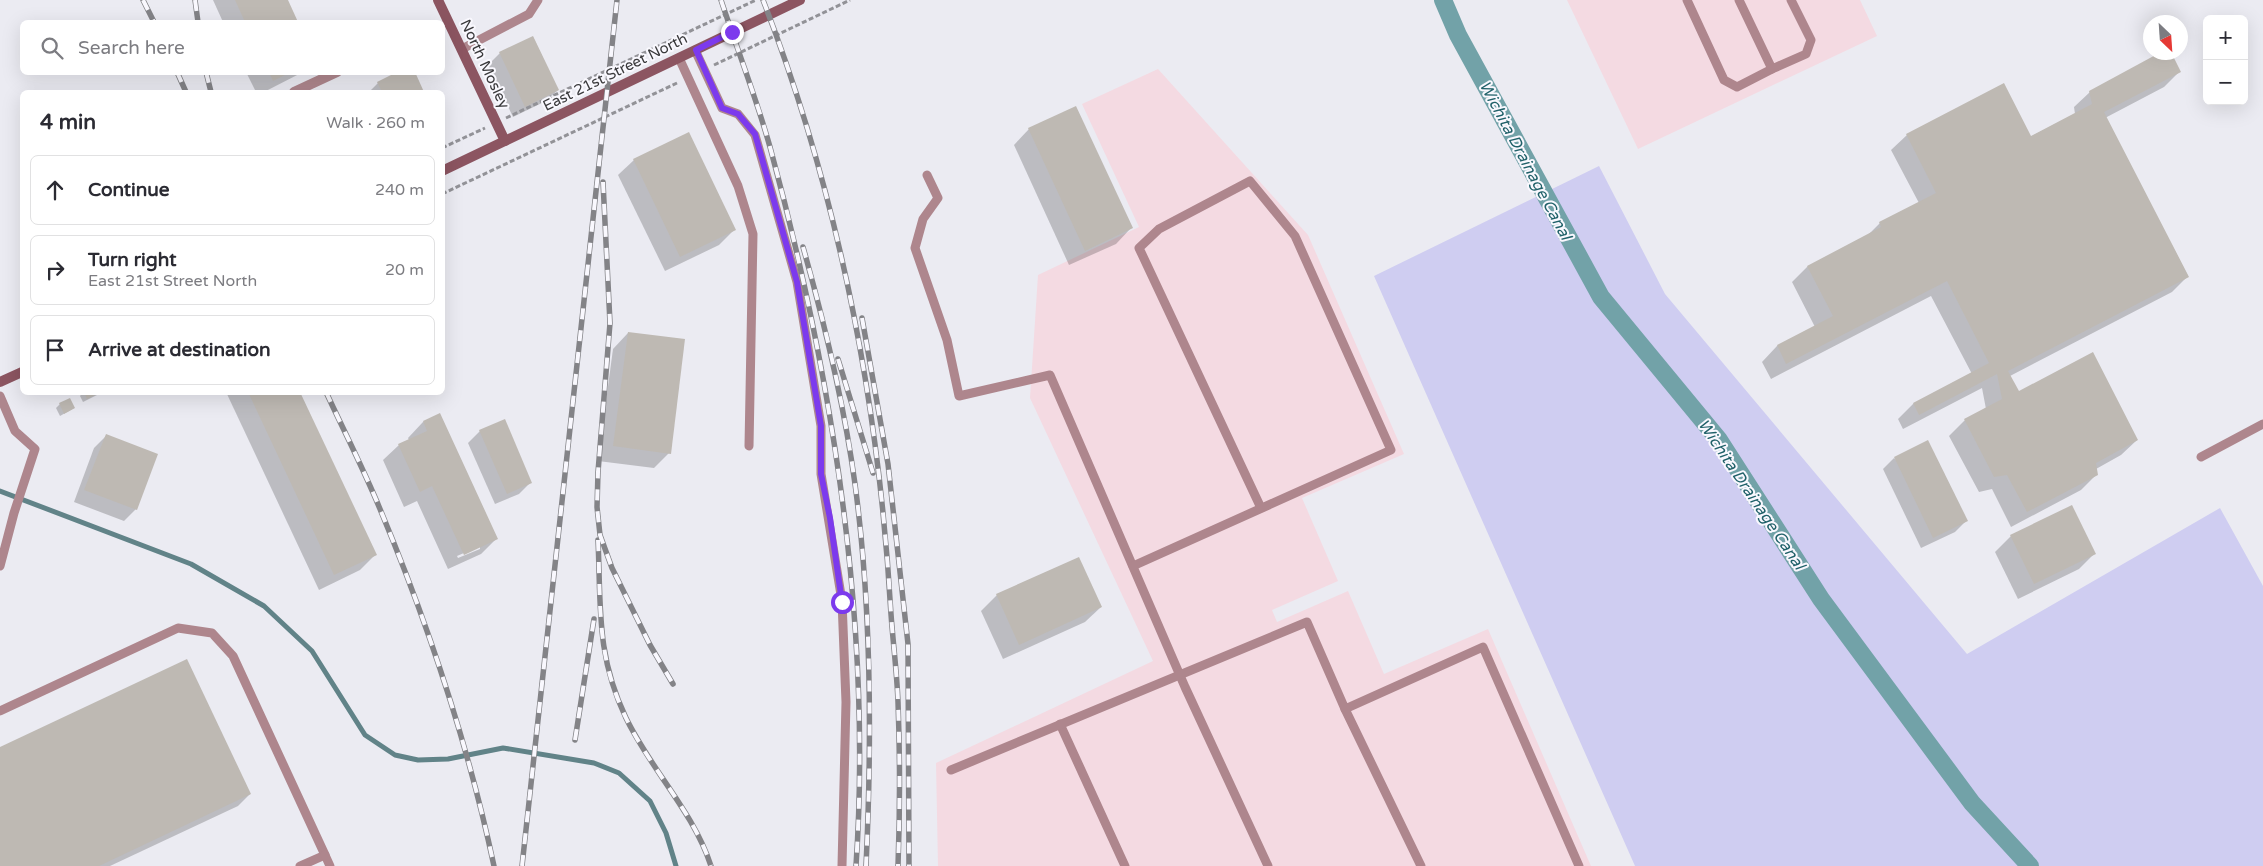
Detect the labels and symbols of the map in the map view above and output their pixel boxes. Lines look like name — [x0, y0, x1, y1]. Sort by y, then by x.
north arrow — [2143, 15, 2188, 60]
street label: North Mosley — [456, 17, 514, 111]
route end — [721, 21, 744, 44]
street label: East 21st Street North — [540, 29, 690, 115]
water label: Wichita Drainage Canal — [1475, 77, 1577, 245]
water label: Wichita Drainage Canal — [1693, 415, 1810, 575]
route start — [831, 591, 854, 614]

